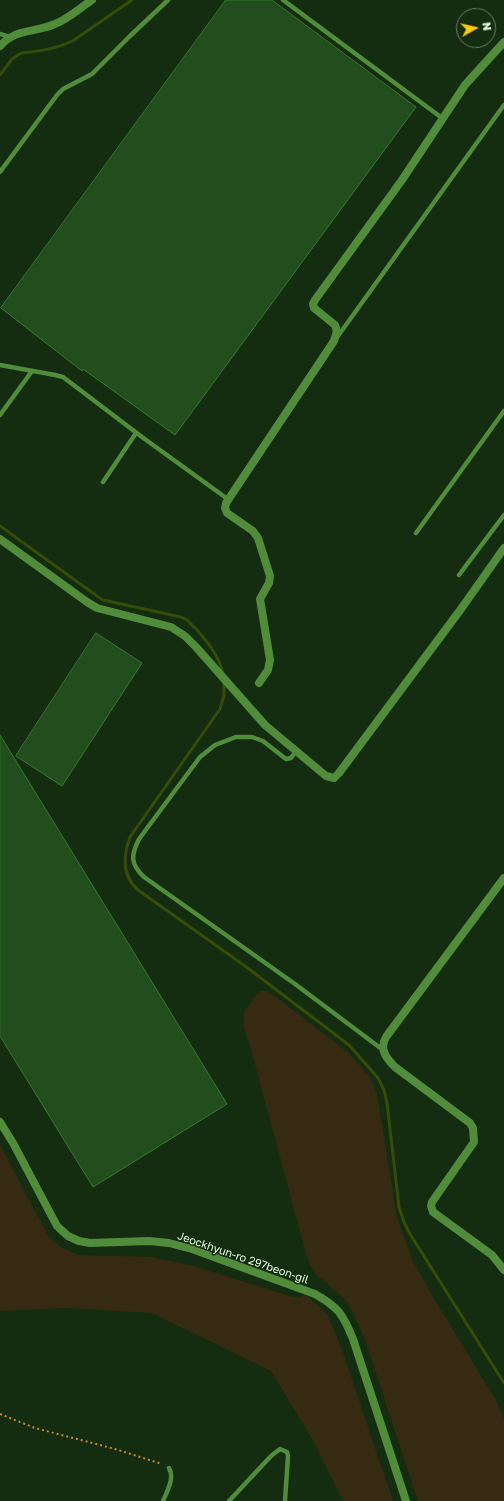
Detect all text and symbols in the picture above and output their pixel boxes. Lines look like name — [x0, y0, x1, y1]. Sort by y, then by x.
north arrow — [456, 8, 496, 48]
text: N — [480, 21, 494, 31]
street label: Jeockhyun-ro 297beon-gil — [176, 1229, 310, 1287]

